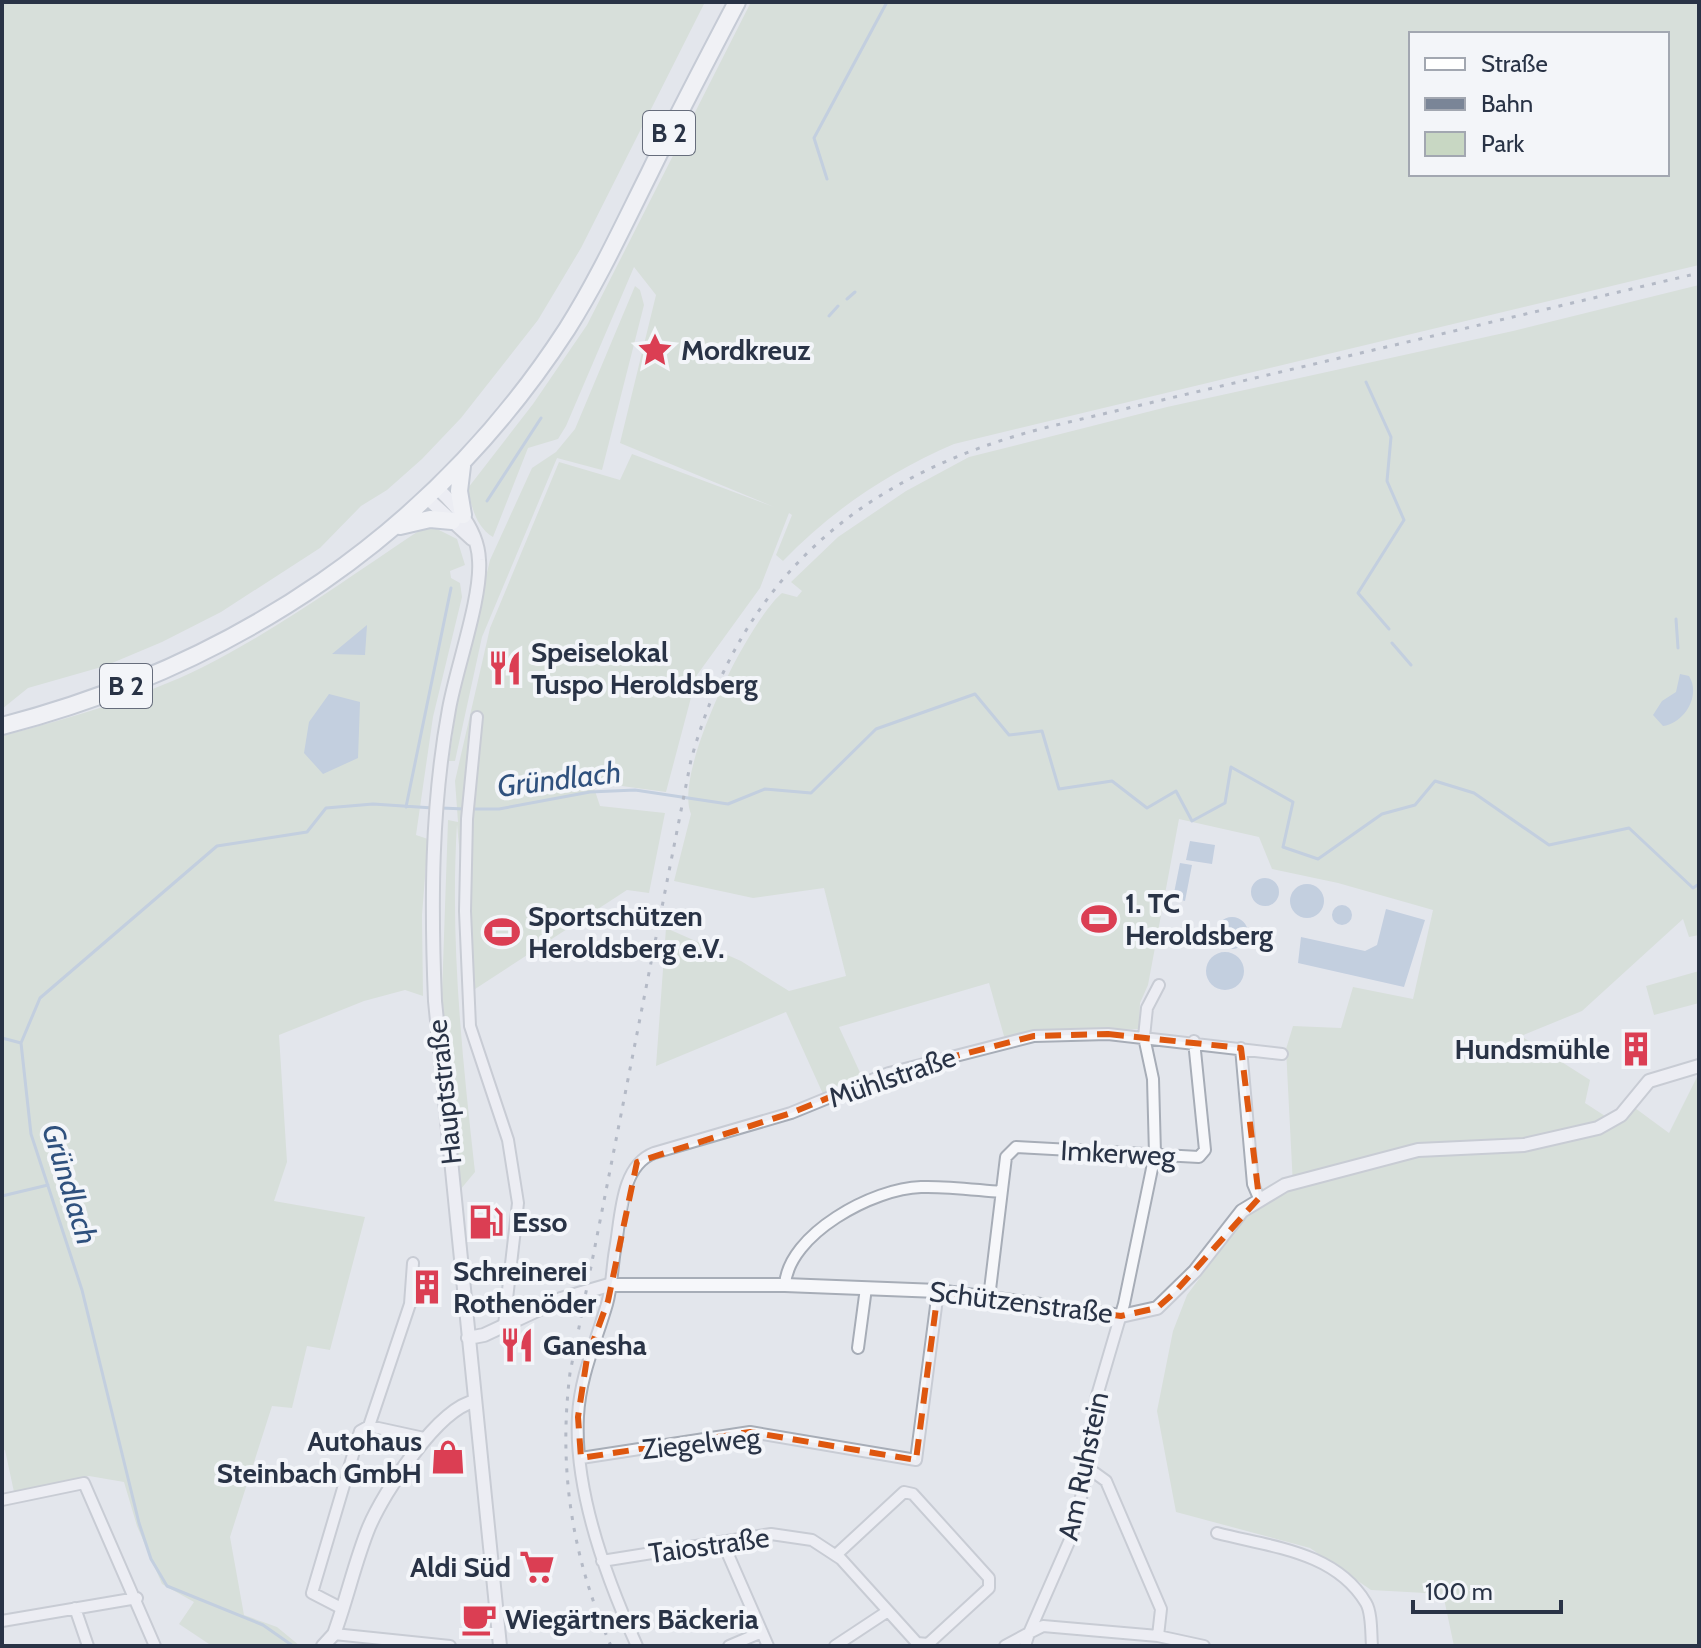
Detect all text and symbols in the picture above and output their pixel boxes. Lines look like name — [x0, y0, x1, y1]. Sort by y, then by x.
legend — [1409, 32, 1669, 176]
text: Straße — [1481, 49, 1548, 78]
text: Bahn — [1481, 89, 1533, 118]
road number: B 2 — [643, 111, 695, 155]
text: Park — [1481, 129, 1524, 158]
place icon: Mordkreuz — [636, 331, 674, 369]
place label: Mordkreuz — [681, 333, 811, 367]
place label: Speiselokal Tuspo Heroldsberg — [531, 635, 758, 701]
restaurant icon: Speiselokal Tuspo Heroldsberg — [486, 649, 524, 687]
road number: B 2 — [100, 664, 152, 708]
water label: Gründlach — [495, 753, 623, 805]
place label: 1. TC Heroldsberg — [1125, 886, 1273, 952]
place label: Sportschützen Heroldsberg e.V. — [528, 899, 724, 965]
sports icon: 1. TC Heroldsberg — [1080, 900, 1118, 938]
sports icon: Sportschützen Heroldsberg e.V. — [483, 913, 521, 951]
street label: Hauptstraße — [419, 1018, 469, 1166]
building icon: Hundsmühle — [1617, 1030, 1655, 1068]
place label: Hundsmühle — [1454, 1032, 1610, 1066]
street label: Mühlstraße — [824, 1039, 960, 1115]
water label: Gründlach — [34, 1119, 106, 1249]
street label: Imkerweg — [1060, 1133, 1177, 1173]
fuel station icon: Esso — [467, 1203, 505, 1241]
place label: Esso — [512, 1205, 568, 1239]
place label: Schreinerei Rothenöder — [453, 1254, 597, 1320]
building icon: Schreinerei Rothenöder — [408, 1268, 446, 1306]
street label: Schützenstraße — [927, 1274, 1115, 1330]
restaurant icon: Ganesha — [498, 1326, 536, 1364]
place label: Ganesha — [543, 1328, 647, 1362]
street label: Am Ruhstein — [1051, 1388, 1115, 1544]
street label: Ziegelweg — [640, 1420, 763, 1466]
place label: Autohaus Steinbach GmbH — [217, 1424, 422, 1490]
shop icon: Autohaus Steinbach GmbH — [429, 1438, 467, 1476]
street label: Taiostraße — [646, 1520, 772, 1570]
supermarket icon: Aldi Süd — [518, 1548, 556, 1586]
place label: Aldi Süd — [410, 1550, 511, 1584]
scale bar — [1413, 1564, 1561, 1614]
text: 100 m — [1425, 1577, 1493, 1606]
cafe icon: Wiegärtners Bäckeria — [460, 1600, 498, 1638]
place label: Wiegärtners Bäckeria — [505, 1602, 759, 1636]

